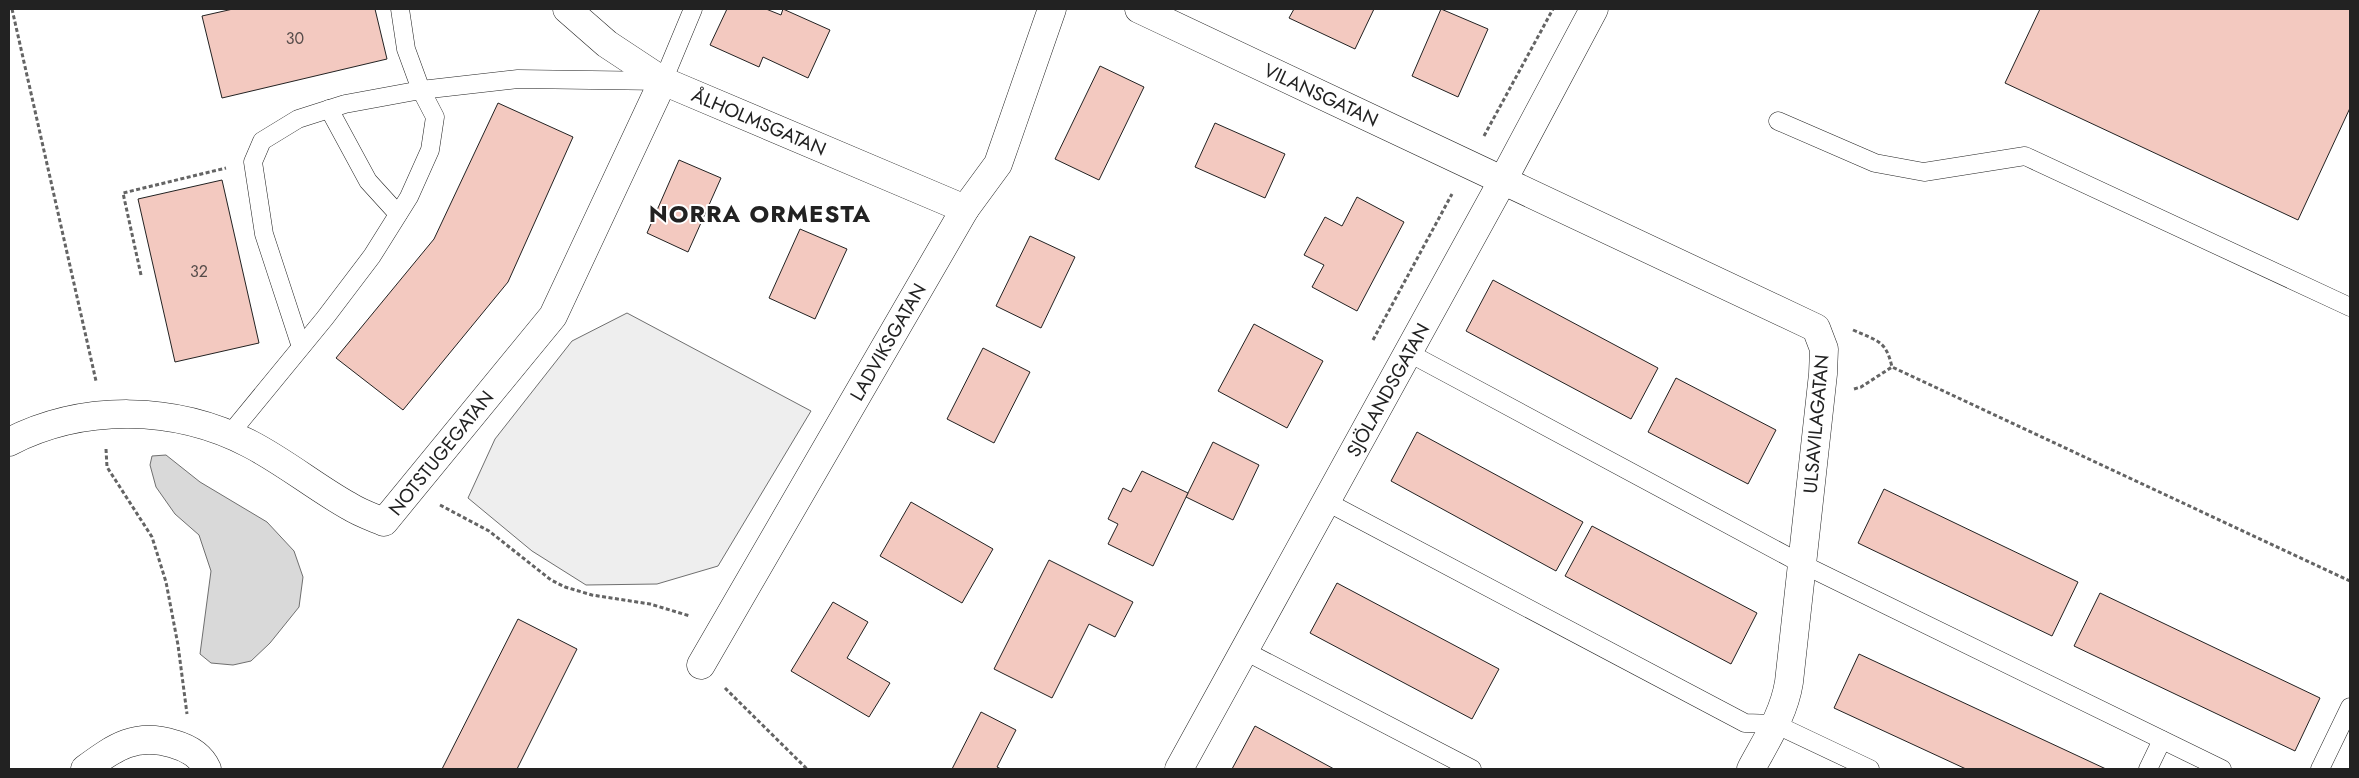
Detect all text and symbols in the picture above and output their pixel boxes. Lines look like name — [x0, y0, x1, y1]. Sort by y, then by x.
house number: 30 — [286, 27, 304, 50]
street label: VILANSGATAN — [1259, 57, 1383, 133]
street label: ÅLHOLMSGATAN — [688, 82, 830, 162]
district label: NORRA ORMESTA — [649, 196, 871, 231]
house number: 32 — [190, 260, 208, 283]
street label: LADVIKSGATAN — [843, 278, 933, 406]
street label: SJÖLANDSGATAN — [1340, 318, 1436, 462]
street label: ULSAVILAGATAN — [1796, 353, 1836, 495]
street label: NOTSTUGEGATAN — [382, 385, 500, 521]

